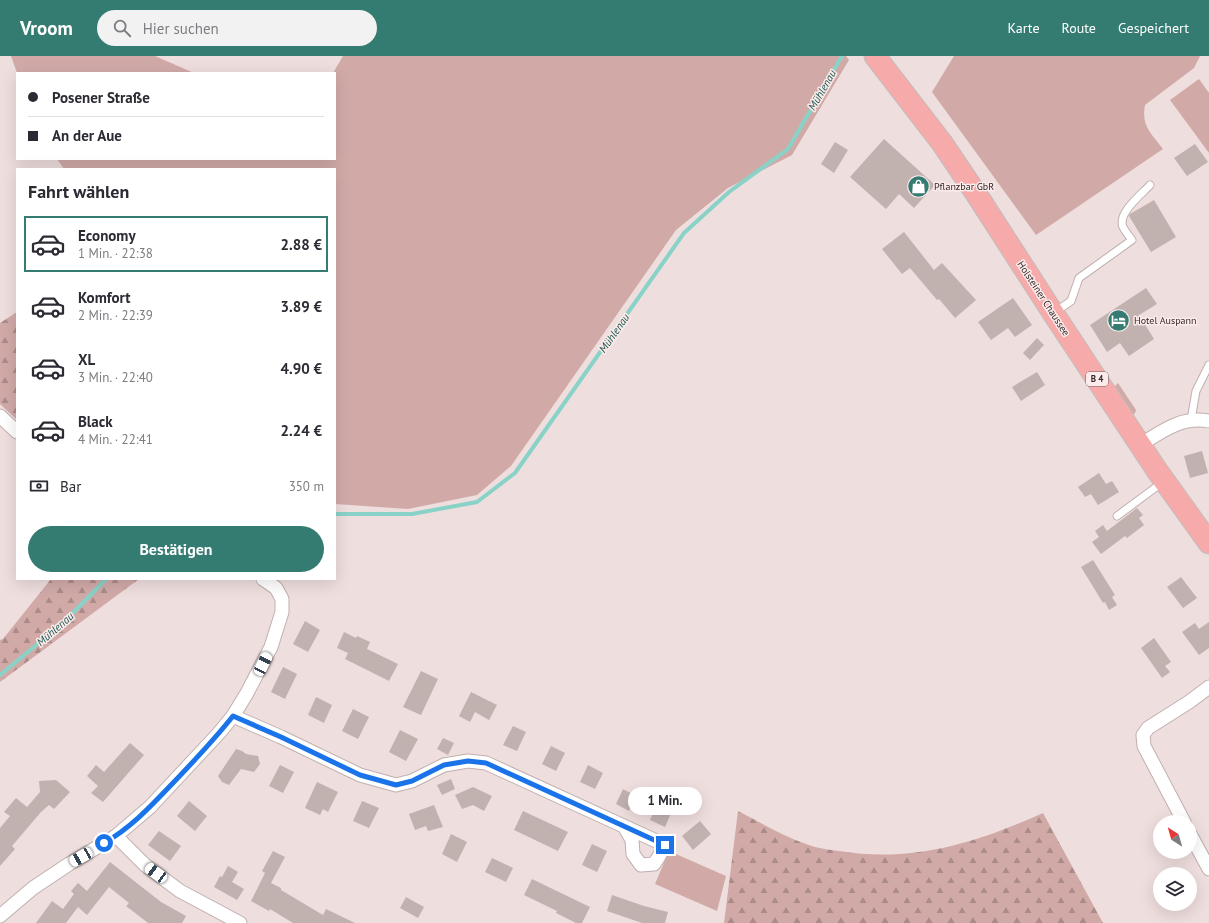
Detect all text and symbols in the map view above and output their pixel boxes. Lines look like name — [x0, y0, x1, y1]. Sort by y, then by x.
search box — [97, 10, 377, 46]
text: Vroom — [20, 16, 73, 40]
icon: search — [111, 17, 133, 39]
text: Hier suchen — [143, 19, 219, 38]
text: Karte — [1008, 19, 1040, 37]
text: Route — [1062, 19, 1096, 37]
text: Gespeichert — [1118, 19, 1189, 37]
water label: Mühlenau — [805, 67, 839, 113]
text: Posener Straße — [52, 88, 150, 107]
text: An der Aue — [52, 126, 122, 145]
shop icon: Pflanzbar GbR — [905, 173, 931, 199]
text: Fahrt wählen — [28, 180, 129, 203]
place label: Pflanzbar GbR — [934, 180, 994, 193]
icon: car — [30, 226, 66, 262]
text: Economy — [78, 226, 136, 245]
text: 2.88 € — [280, 235, 322, 254]
text: 1 Min. · 22:38 — [78, 245, 153, 262]
street label: Holsteiner Chaussee — [1014, 258, 1073, 338]
icon: car — [30, 288, 66, 324]
text: Komfort — [78, 288, 130, 307]
text: 3.89 € — [280, 297, 322, 316]
text: 2 Min. · 22:39 — [78, 307, 153, 324]
hotel icon: Hotel Auspann — [1106, 307, 1132, 333]
water label: Mühlenau — [595, 310, 633, 355]
place label: Hotel Auspann — [1134, 314, 1196, 327]
icon: car — [30, 350, 66, 386]
text: XL — [78, 350, 95, 369]
text: 4.90 € — [280, 359, 322, 378]
text: 3 Min. · 22:40 — [78, 369, 153, 386]
road number: B 4 — [1086, 372, 1108, 386]
icon: car — [30, 412, 66, 448]
text: Black — [78, 412, 113, 431]
text: 2.24 € — [280, 421, 322, 440]
text: 4 Min. · 22:41 — [78, 431, 153, 448]
icon: cash — [28, 475, 50, 497]
text: Bar — [60, 477, 81, 496]
text: 350 m — [289, 478, 324, 495]
button: Bestätigen — [28, 526, 324, 572]
water label: Mühlenau — [34, 609, 77, 649]
car — [252, 651, 274, 677]
callout: 1 Min. — [628, 787, 702, 815]
text: 1 Min. — [648, 792, 682, 809]
north arrow — [1153, 815, 1197, 859]
map controls — [1153, 815, 1197, 911]
route start — [95, 834, 113, 852]
route end — [656, 836, 674, 854]
car — [68, 846, 94, 868]
car — [143, 861, 169, 885]
button: layers — [1153, 867, 1197, 911]

